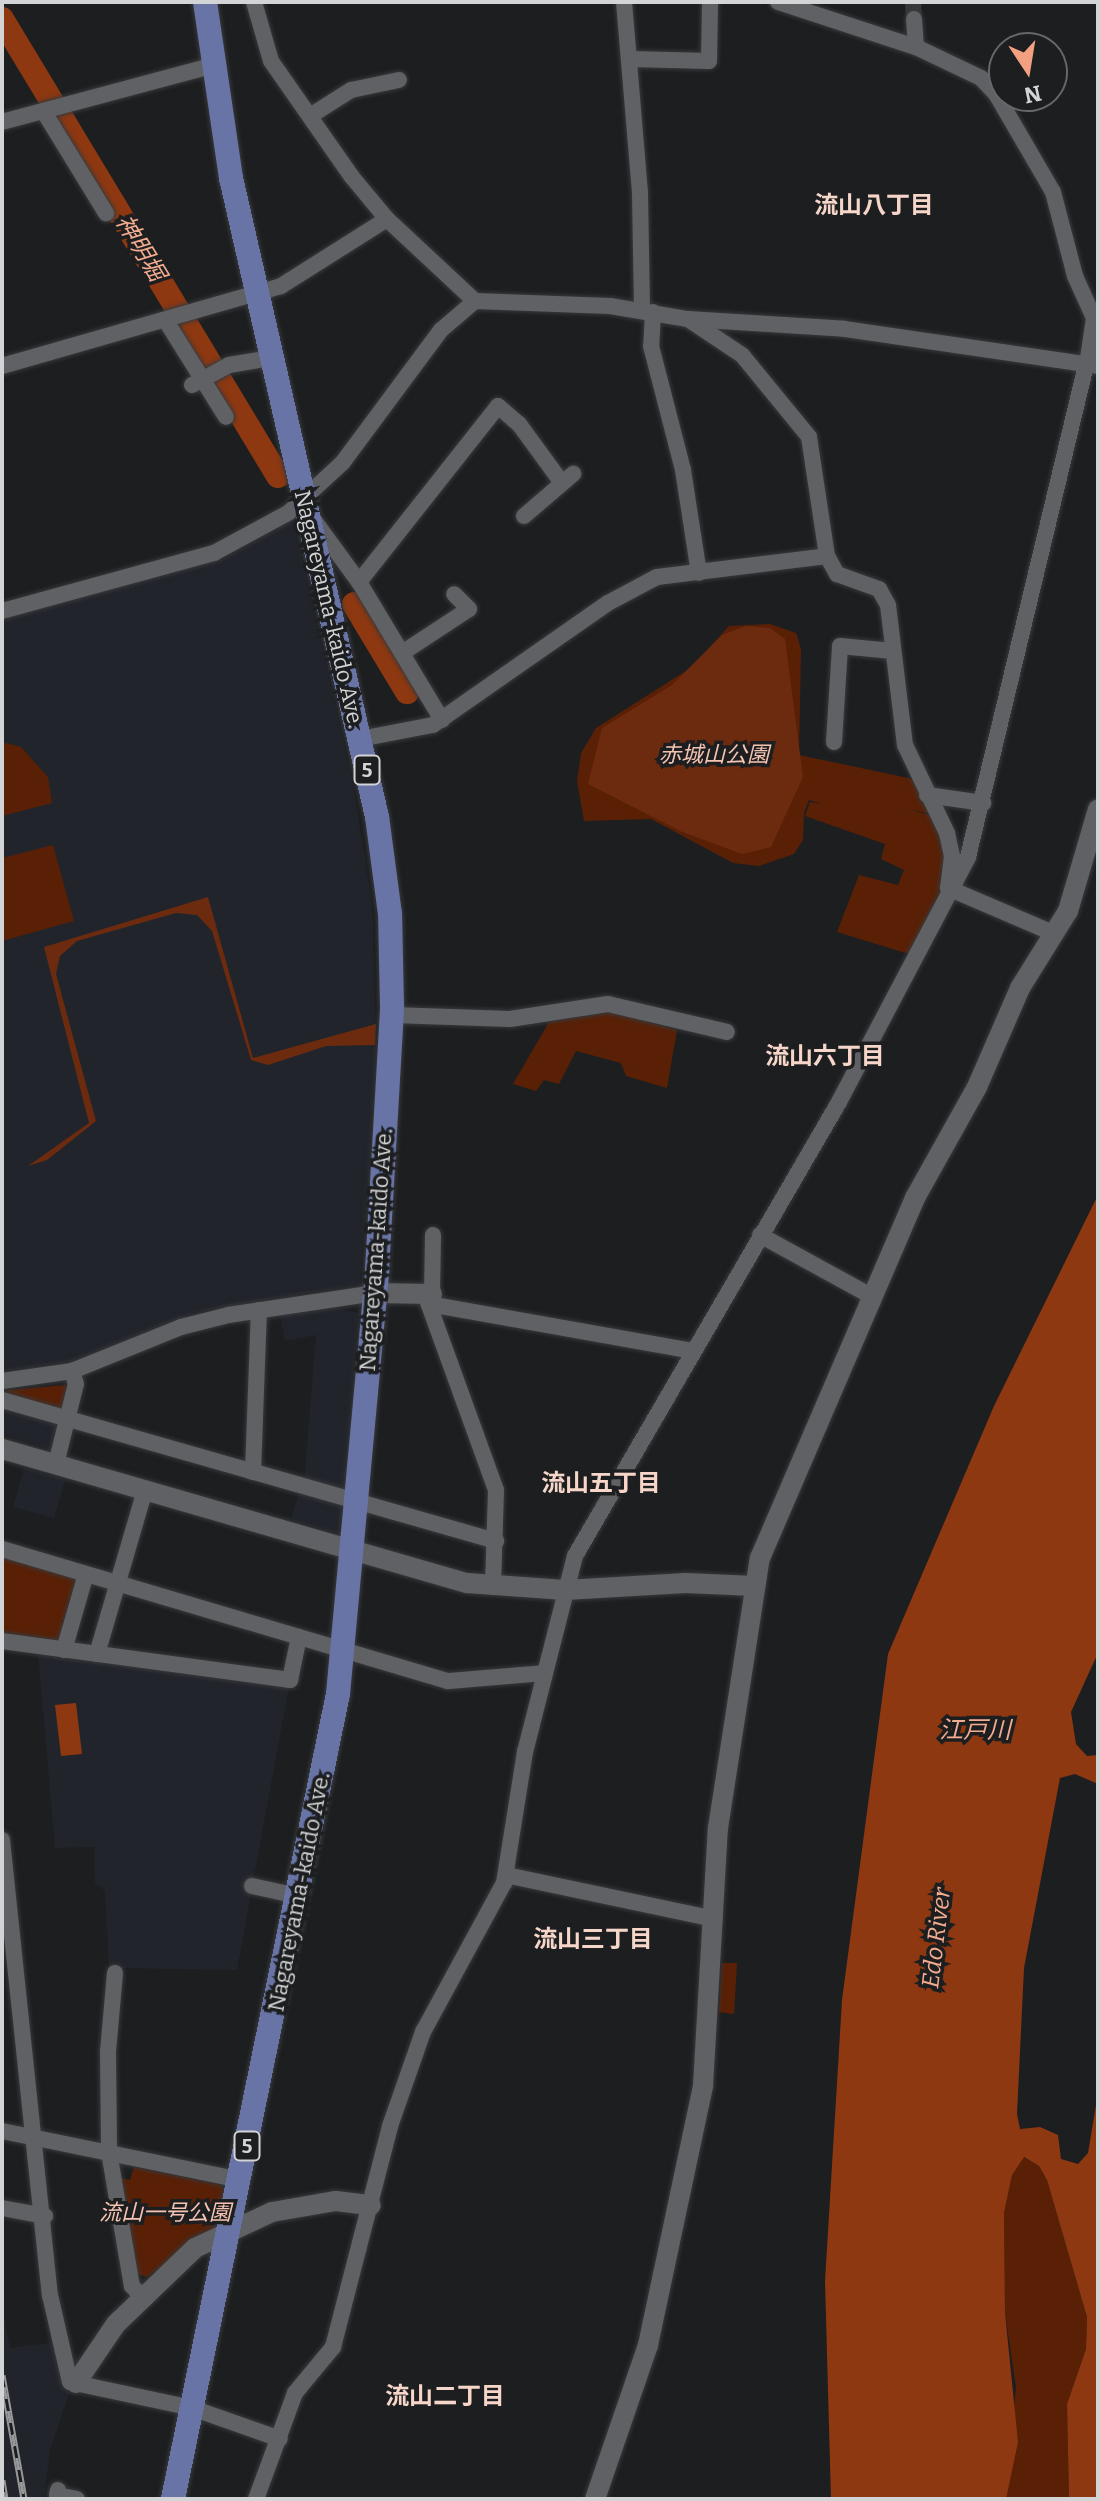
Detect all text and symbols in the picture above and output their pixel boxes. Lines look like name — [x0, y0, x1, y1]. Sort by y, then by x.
north arrow — [988, 32, 1068, 112]
text: N — [1022, 79, 1044, 109]
district label: 流山八丁目 — [814, 192, 934, 220]
water label: 神明堀 — [109, 210, 171, 286]
street label: Nagareyama-kaido Ave. — [289, 488, 369, 730]
park label: 赤城山公園 — [659, 742, 769, 768]
road number: 5 — [353, 754, 381, 786]
district label: 流山六丁目 — [765, 1043, 885, 1071]
street label: Nagareyama-kaido Ave. — [354, 1128, 398, 1372]
district label: 流山五丁目 — [541, 1470, 661, 1498]
water label: 江戸川 — [939, 1717, 1011, 1745]
street label: Nagareyama-kaido Ave. — [263, 1770, 335, 2014]
water label: Edo River — [917, 1886, 957, 1990]
district label: 流山三丁目 — [533, 1926, 653, 1954]
road number: 5 — [233, 2130, 261, 2162]
park label: 流山一号公園 — [99, 2200, 231, 2226]
district label: 流山二丁目 — [385, 2383, 505, 2411]

